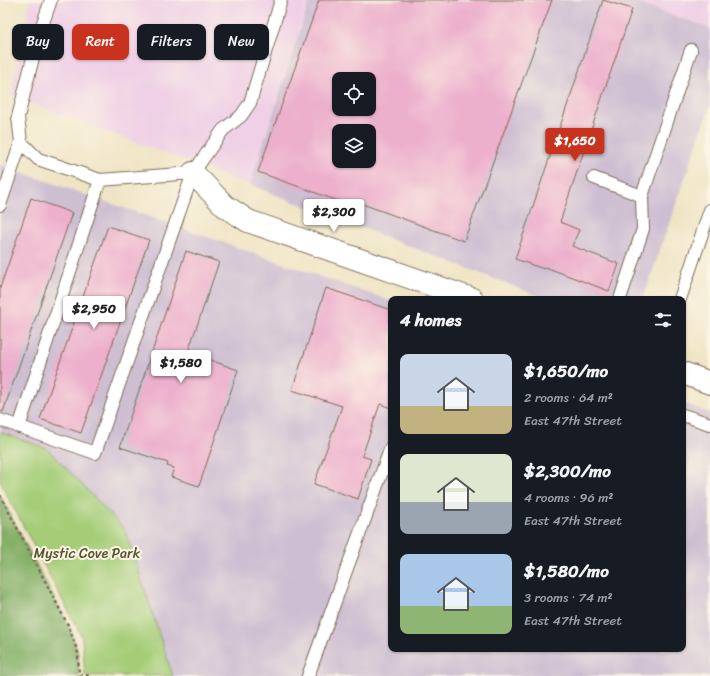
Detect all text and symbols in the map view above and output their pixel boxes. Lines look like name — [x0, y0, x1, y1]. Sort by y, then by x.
chip: Buy — [12, 24, 64, 60]
chip: Rent — [72, 24, 129, 60]
chip: Filters — [137, 24, 206, 60]
chip: New — [214, 24, 269, 60]
map controls — [332, 72, 376, 168]
button: locate — [332, 72, 376, 116]
button: layers — [332, 124, 376, 168]
pin: $1,650 — [542, 128, 608, 162]
text: $1,650 — [554, 129, 596, 152]
pin: $2,300 — [301, 199, 367, 233]
text: $2,300 — [312, 200, 356, 223]
pin: $2,950 — [61, 296, 127, 330]
text: $2,950 — [72, 297, 116, 320]
text: 4 homes — [400, 305, 461, 335]
icon: filters — [652, 309, 674, 331]
pin: $1,580 — [148, 350, 214, 384]
text: $1,580 — [160, 351, 202, 374]
text: $1,650/mo — [524, 356, 608, 386]
icon: home — [432, 370, 480, 418]
text: 2 rooms · 64 m² — [524, 386, 613, 409]
text: East 47th Street — [524, 409, 622, 432]
text: $2,300/mo — [524, 456, 611, 486]
icon: home — [432, 470, 480, 518]
text: 4 rooms · 96 m² — [524, 486, 613, 509]
text: East 47th Street — [524, 509, 622, 532]
park label: Mystic Cove Park — [34, 541, 141, 566]
text: $1,580/mo — [524, 556, 609, 586]
icon: home — [432, 570, 480, 618]
text: 3 rooms · 74 m² — [524, 586, 613, 609]
text: East 47th Street — [524, 609, 622, 632]

